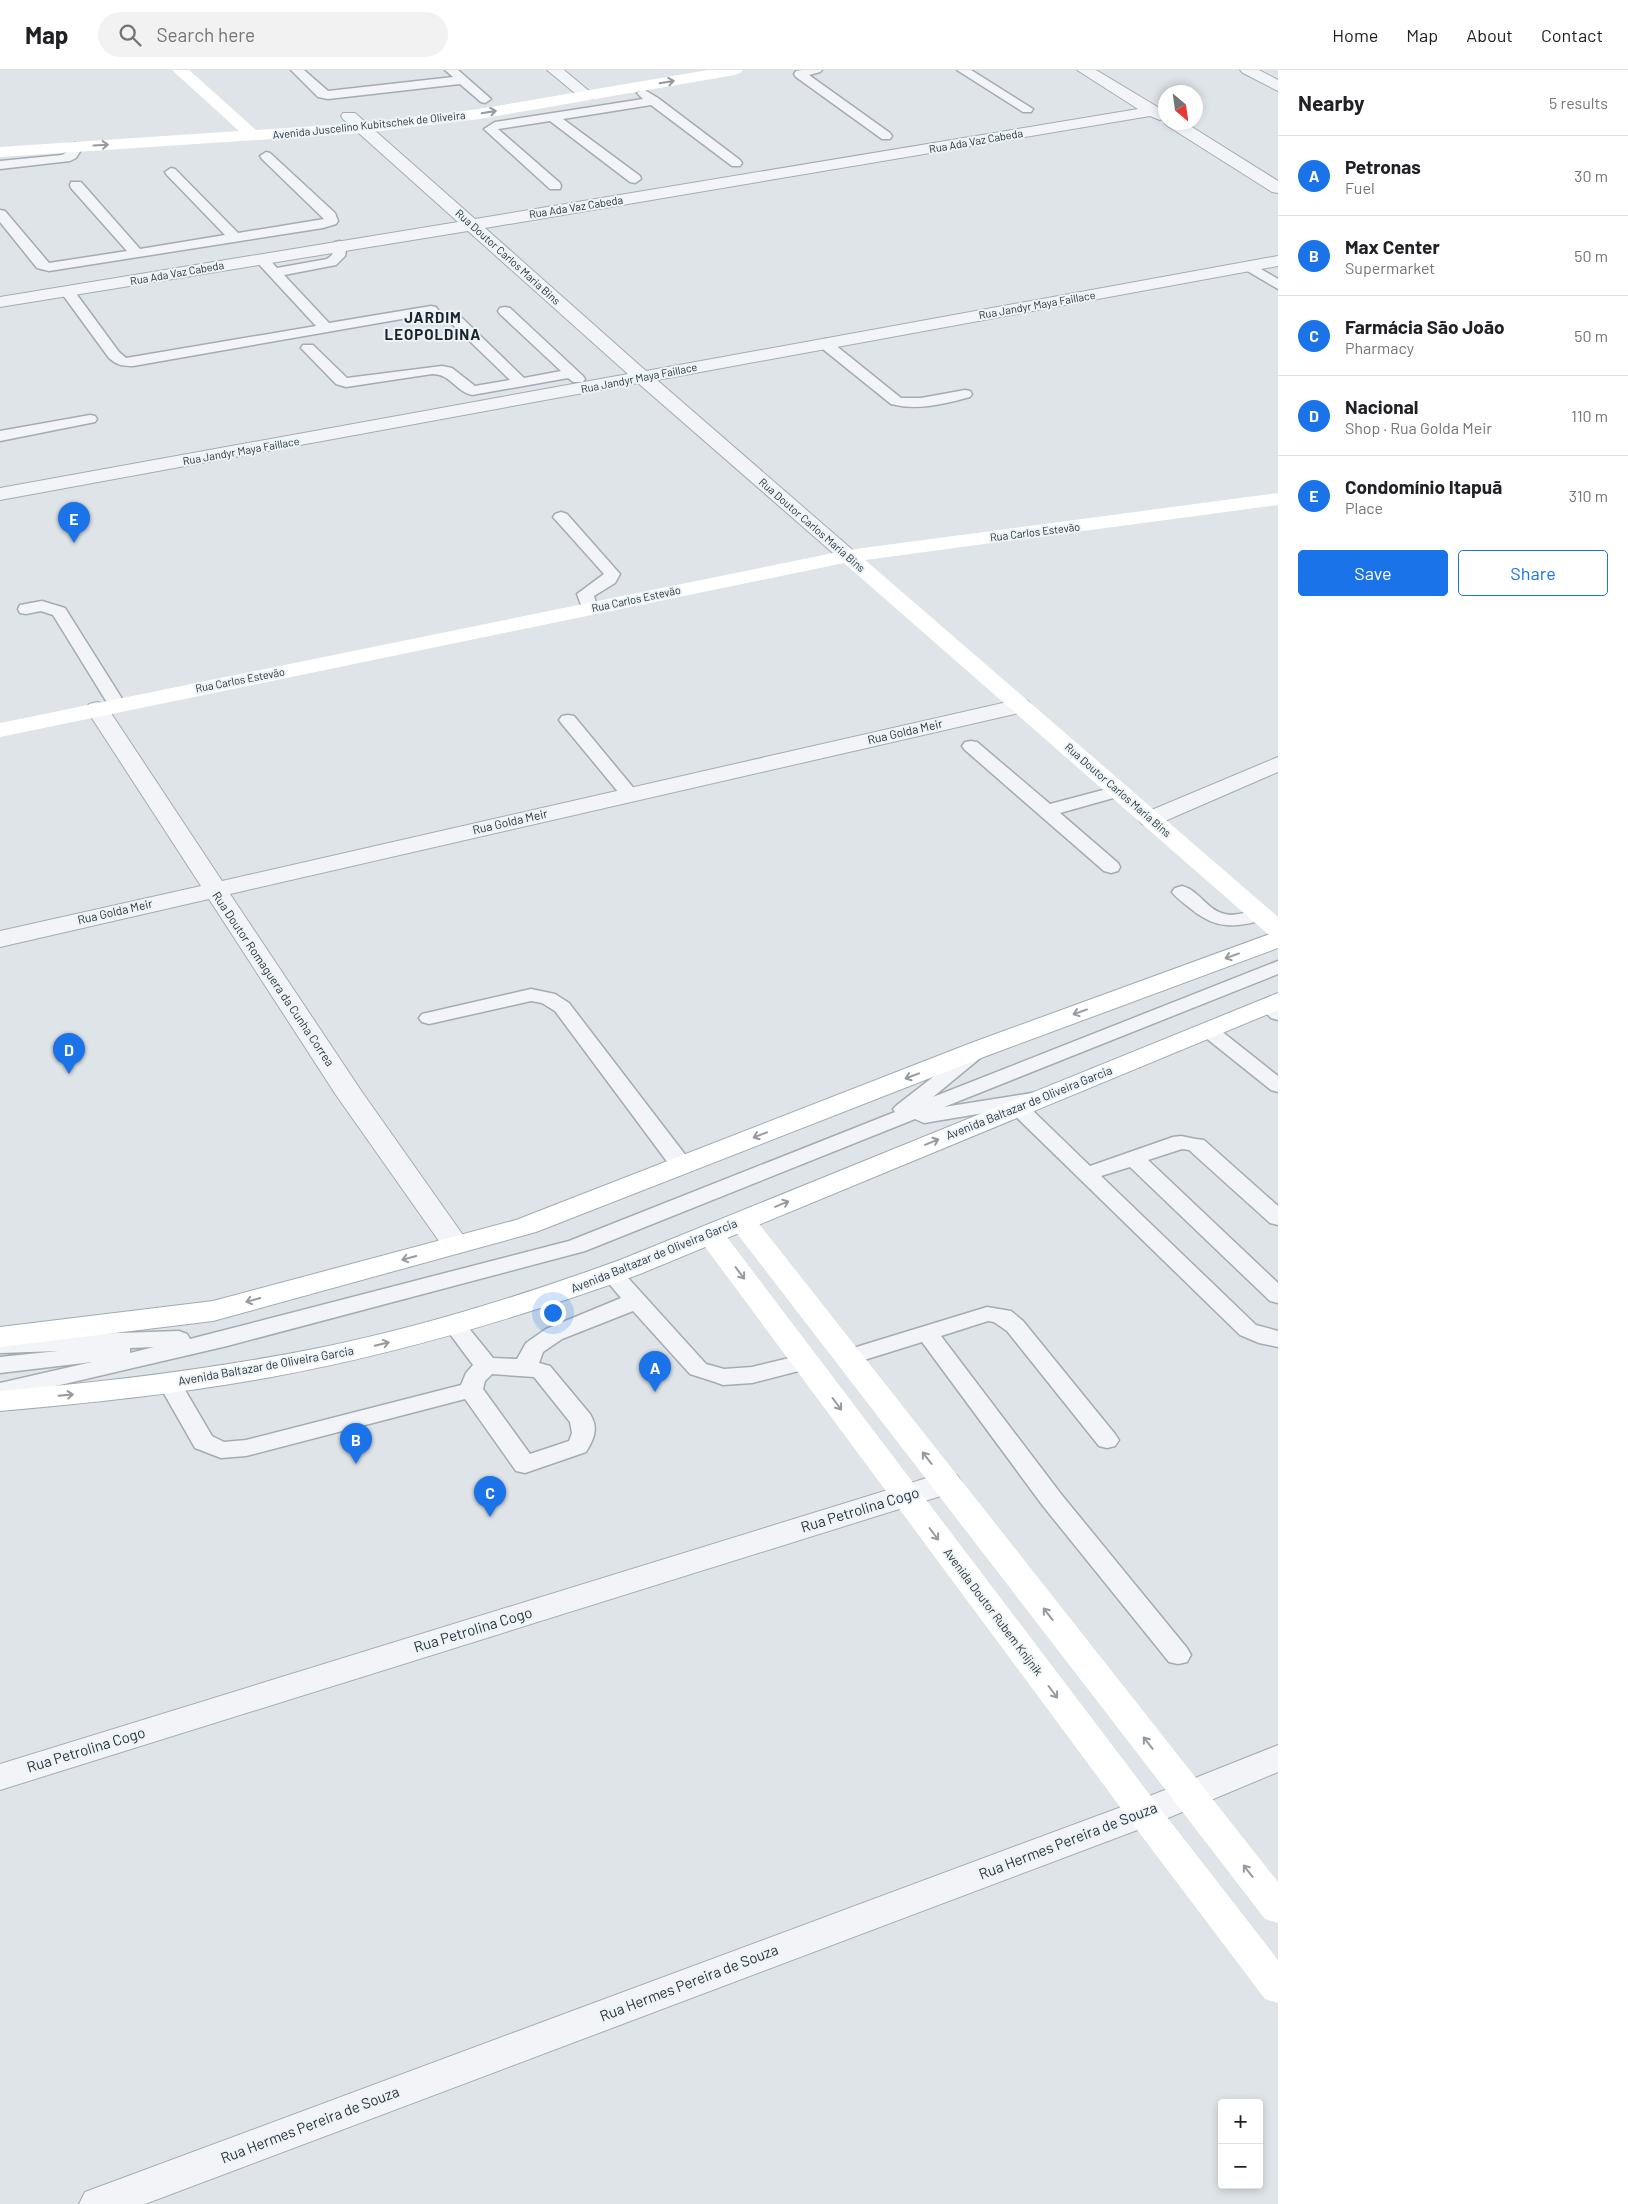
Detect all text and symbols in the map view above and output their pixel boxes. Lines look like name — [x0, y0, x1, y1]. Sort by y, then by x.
search box — [98, 12, 448, 57]
text: Map — [25, 20, 68, 49]
icon: search — [116, 21, 144, 49]
text: Search here — [156, 23, 255, 46]
text: Home — [1332, 24, 1378, 46]
text: Map — [1406, 24, 1438, 46]
text: About — [1466, 24, 1513, 46]
text: Contact — [1541, 24, 1603, 46]
one-way arrow — [659, 76, 675, 86]
north arrow — [1158, 85, 1203, 130]
text: Nearby — [1298, 90, 1364, 115]
text: 5 results — [1549, 93, 1608, 112]
one-way arrow — [481, 107, 497, 117]
street label: Avenida Juscelino Kubitschek de Oliveira — [272, 108, 466, 141]
street label: Rua Ada Vaz Cabeda — [928, 126, 1024, 155]
one-way arrow — [93, 141, 109, 150]
text: Petronas — [1345, 155, 1421, 178]
text: A — [1309, 166, 1319, 185]
text: 30 m — [1574, 166, 1608, 185]
text: Fuel — [1345, 178, 1375, 197]
street label: Rua Ada Vaz Cabeda — [528, 193, 624, 220]
street label: Rua Doutor Carlos Maria Bins — [453, 206, 563, 307]
text: Max Center — [1345, 235, 1440, 258]
text: B — [1309, 246, 1319, 265]
text: 50 m — [1574, 246, 1608, 265]
street label: Rua Ada Vaz Cabeda — [129, 258, 225, 287]
text: Supermarket — [1345, 258, 1435, 277]
street label: Rua Jandyr Maya Faillace — [978, 288, 1096, 321]
district label: JARDIM LEOPOLDINA — [385, 308, 481, 343]
text: Farmácia São João — [1345, 315, 1505, 338]
text: C — [1309, 326, 1319, 345]
text: 50 m — [1574, 326, 1608, 345]
text: Pharmacy — [1345, 338, 1414, 357]
street label: Rua Jandyr Maya Faillace — [580, 360, 698, 395]
text: Nacional — [1345, 395, 1418, 418]
text: D — [1309, 406, 1319, 425]
text: 110 m — [1571, 406, 1608, 425]
text: Shop · Rua Golda Meir — [1345, 418, 1492, 437]
street label: Rua Jandyr Maya Faillace — [182, 434, 300, 467]
street label: Rua Doutor Carlos Maria Bins — [757, 475, 868, 574]
text: Condomínio Itapuã — [1345, 475, 1502, 498]
text: E — [1309, 486, 1319, 505]
text: 310 m — [1569, 486, 1608, 505]
text: Place — [1345, 498, 1383, 517]
pin: E — [58, 502, 90, 543]
street label: Rua Carlos Estevão — [989, 520, 1081, 543]
button: Save — [1298, 550, 1448, 596]
button: Share — [1458, 550, 1608, 596]
street label: Rua Carlos Estevão — [590, 583, 682, 614]
street label: Rua Carlos Estevão — [194, 664, 286, 695]
street label: Rua Golda Meir — [866, 715, 944, 746]
street label: Rua Doutor Carlos Maria Bins — [1063, 740, 1174, 839]
street label: Rua Golda Meir — [471, 805, 549, 836]
street label: Rua Doutor Romaguera da Cunha Correa — [210, 889, 338, 1068]
street label: Rua Golda Meir — [76, 895, 154, 926]
one-way arrow — [1225, 952, 1241, 961]
one-way arrow — [1073, 1008, 1088, 1017]
pin: D — [53, 1033, 85, 1074]
street label: Avenida Baltazar de Oliveira Garcia — [943, 1062, 1114, 1142]
one-way arrow — [905, 1072, 920, 1081]
one-way arrow — [753, 1131, 768, 1140]
one-way arrow — [925, 1137, 940, 1146]
one-way arrow — [774, 1199, 789, 1209]
street label: Avenida Baltazar de Oliveira Garcia — [568, 1215, 739, 1295]
one-way arrow — [402, 1253, 418, 1263]
one-way arrow — [734, 1266, 745, 1279]
one-way arrow — [245, 1296, 261, 1305]
your location — [540, 1300, 566, 1326]
one-way arrow — [373, 1339, 389, 1348]
street label: Avenida Baltazar de Oliveira Garcia — [177, 1343, 355, 1387]
pin: A — [639, 1351, 671, 1392]
one-way arrow — [58, 1391, 74, 1400]
one-way arrow — [832, 1397, 842, 1411]
pin: B — [340, 1423, 372, 1464]
one-way arrow — [922, 1452, 933, 1465]
pin: C — [474, 1476, 506, 1517]
street label: Rua Petrolina Cogo — [798, 1482, 921, 1536]
one-way arrow — [929, 1527, 939, 1541]
street label: Avenida Doutor Rubem Knijnik — [941, 1545, 1046, 1678]
street label: Rua Petrolina Cogo — [411, 1602, 534, 1656]
one-way arrow — [1043, 1608, 1054, 1621]
one-way arrow — [1047, 1685, 1058, 1698]
street label: Rua Petrolina Cogo — [24, 1722, 147, 1776]
one-way arrow — [1143, 1736, 1153, 1750]
street label: Rua Hermes Pereira de Souza — [976, 1798, 1160, 1883]
one-way arrow — [1243, 1864, 1253, 1878]
street label: Rua Hermes Pereira de Souza — [597, 1940, 781, 2025]
street label: Rua Hermes Pereira de Souza — [218, 2082, 402, 2167]
map controls — [1218, 2099, 1263, 2189]
button: + — [1218, 2099, 1263, 2144]
button: − — [1218, 2144, 1263, 2189]

